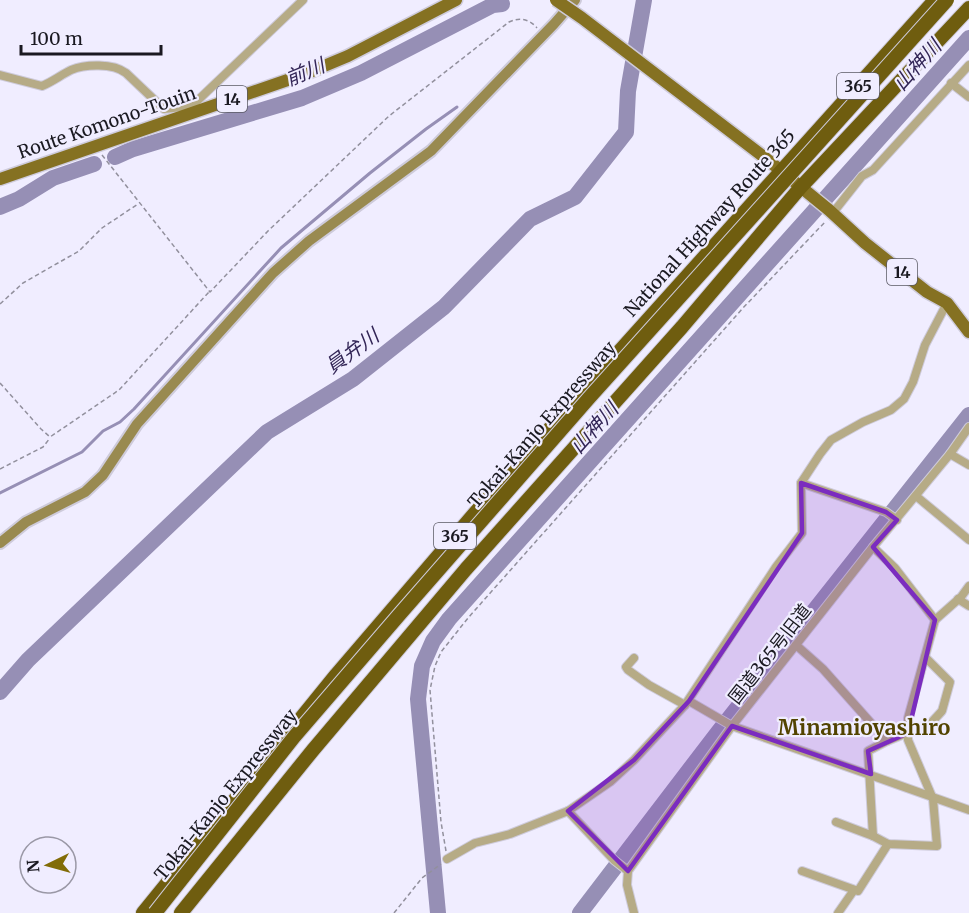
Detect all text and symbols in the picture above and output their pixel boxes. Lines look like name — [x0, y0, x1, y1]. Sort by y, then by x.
scale bar — [21, 18, 160, 56]
text: 100 m — [30, 27, 83, 50]
water label: 山神川 — [887, 33, 947, 95]
water label: 前川 — [282, 51, 330, 91]
road number: 365 — [837, 73, 879, 99]
street label: Route Komono-Touin — [15, 81, 199, 164]
road number: 14 — [217, 86, 247, 112]
street label: National Highway Route 365 — [619, 124, 800, 321]
road number: 14 — [887, 259, 917, 285]
water label: 員弁川 — [320, 322, 385, 378]
street label: Tokai-Kanjo Expressway — [463, 336, 621, 513]
water label: 山神川 — [564, 396, 624, 458]
road number: 365 — [434, 523, 476, 549]
street label: 国道365号旧道 — [723, 599, 816, 708]
street label: Tokai-Kanjo Expressway — [149, 704, 302, 885]
district label: Minamioyashiro — [778, 714, 950, 741]
north arrow — [18, 835, 78, 895]
text: N — [23, 859, 44, 873]

